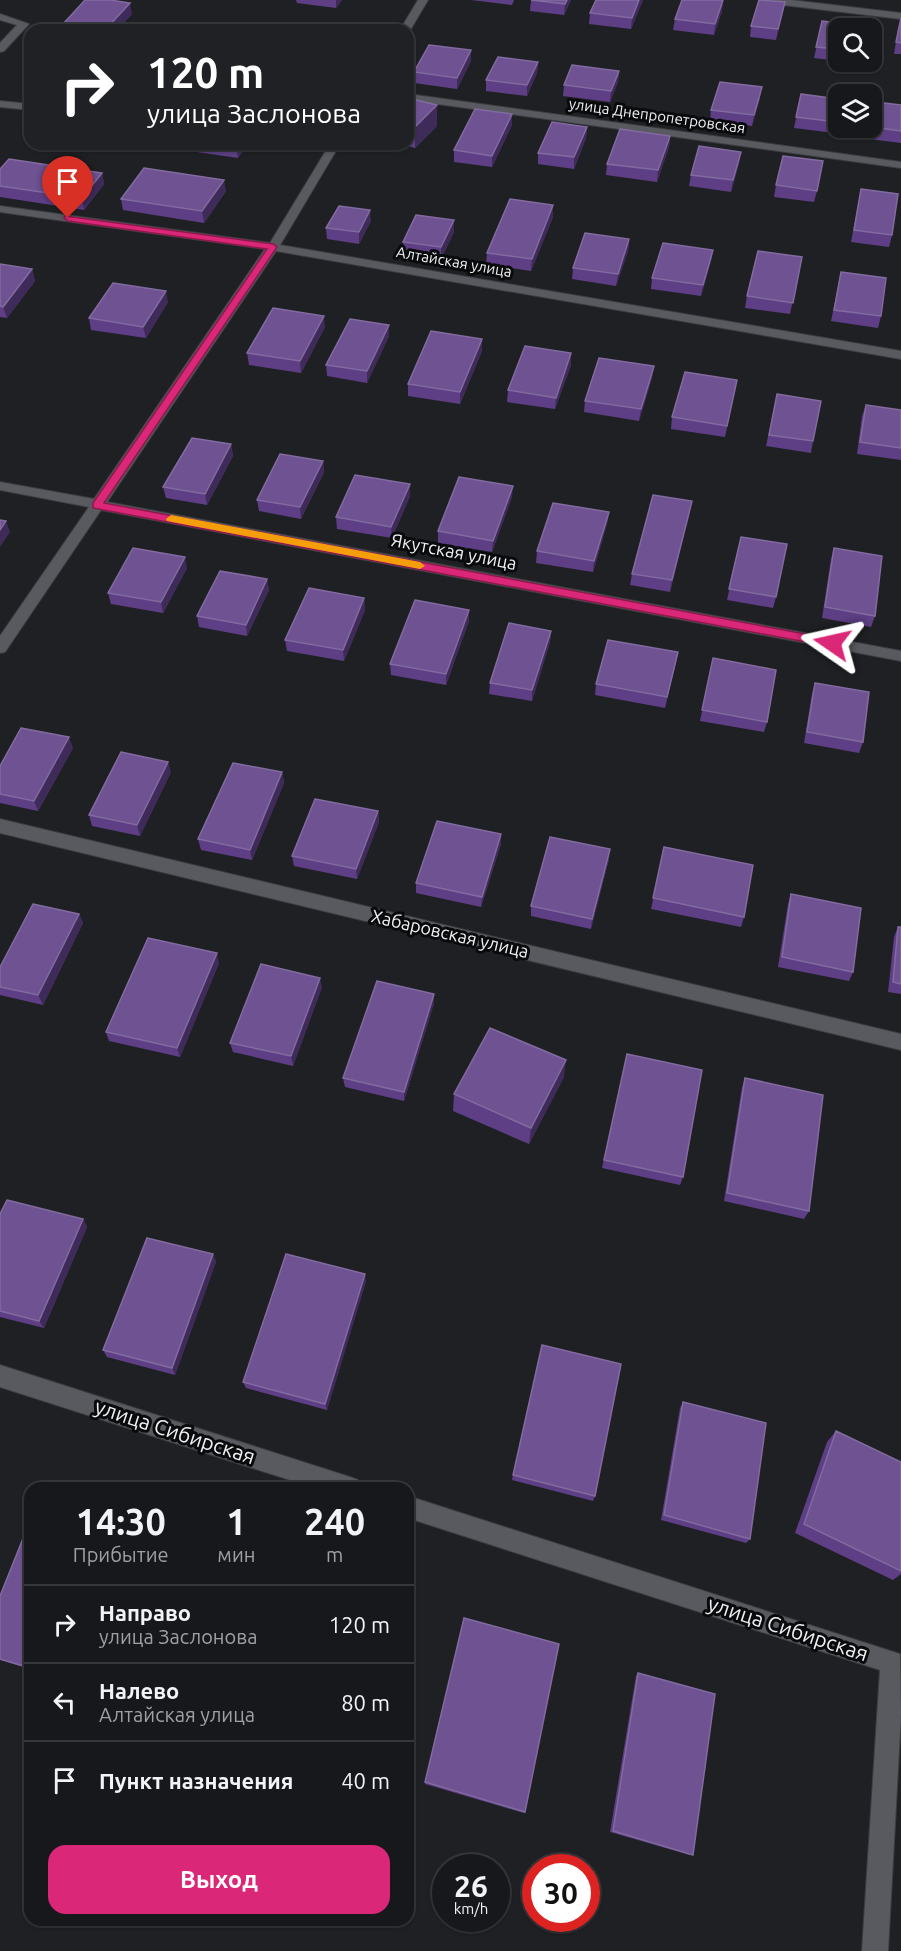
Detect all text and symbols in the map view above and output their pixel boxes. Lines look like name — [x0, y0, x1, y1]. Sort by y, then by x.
map controls — [828, 18, 882, 138]
button: search — [828, 18, 882, 72]
icon: right — [48, 48, 126, 126]
text: 120 m — [147, 49, 264, 96]
button: layers — [828, 84, 882, 138]
street label: улица Днепропетровская — [568, 95, 746, 136]
text: улица Заслонова — [147, 98, 361, 128]
pin — [42, 156, 93, 218]
icon: arrive — [51, 165, 84, 198]
street label: Алтайская улица — [395, 243, 513, 280]
street label: Якутская улица — [390, 529, 519, 573]
position arrow — [800, 611, 864, 675]
street label: Хабаровская улица — [370, 905, 531, 961]
street label: улица Сибирская — [92, 1394, 259, 1468]
text: 14:30 — [76, 1501, 166, 1542]
text: 1 — [226, 1501, 247, 1542]
text: 240 — [304, 1501, 365, 1542]
text: Прибытие — [73, 1543, 169, 1566]
text: мин — [217, 1543, 255, 1566]
text: m — [326, 1543, 343, 1566]
street label: улица Сибирская — [705, 1591, 872, 1665]
text: Направо — [99, 1600, 191, 1625]
icon: right — [48, 1608, 81, 1641]
text: 120 m — [329, 1612, 390, 1637]
text: улица Заслонова — [99, 1625, 258, 1648]
text: Налево — [99, 1678, 179, 1703]
icon: left — [48, 1686, 81, 1719]
text: 80 m — [341, 1690, 390, 1715]
text: Алтайская улица — [99, 1703, 255, 1726]
icon: arrive — [48, 1764, 81, 1797]
text: Пункт назначения — [99, 1768, 293, 1793]
text: 40 m — [341, 1768, 390, 1793]
button: Выход — [48, 1845, 390, 1914]
speed limit sign: 30 — [522, 1854, 600, 1932]
text: 26 — [454, 1869, 488, 1903]
text: km/h — [454, 1900, 488, 1917]

